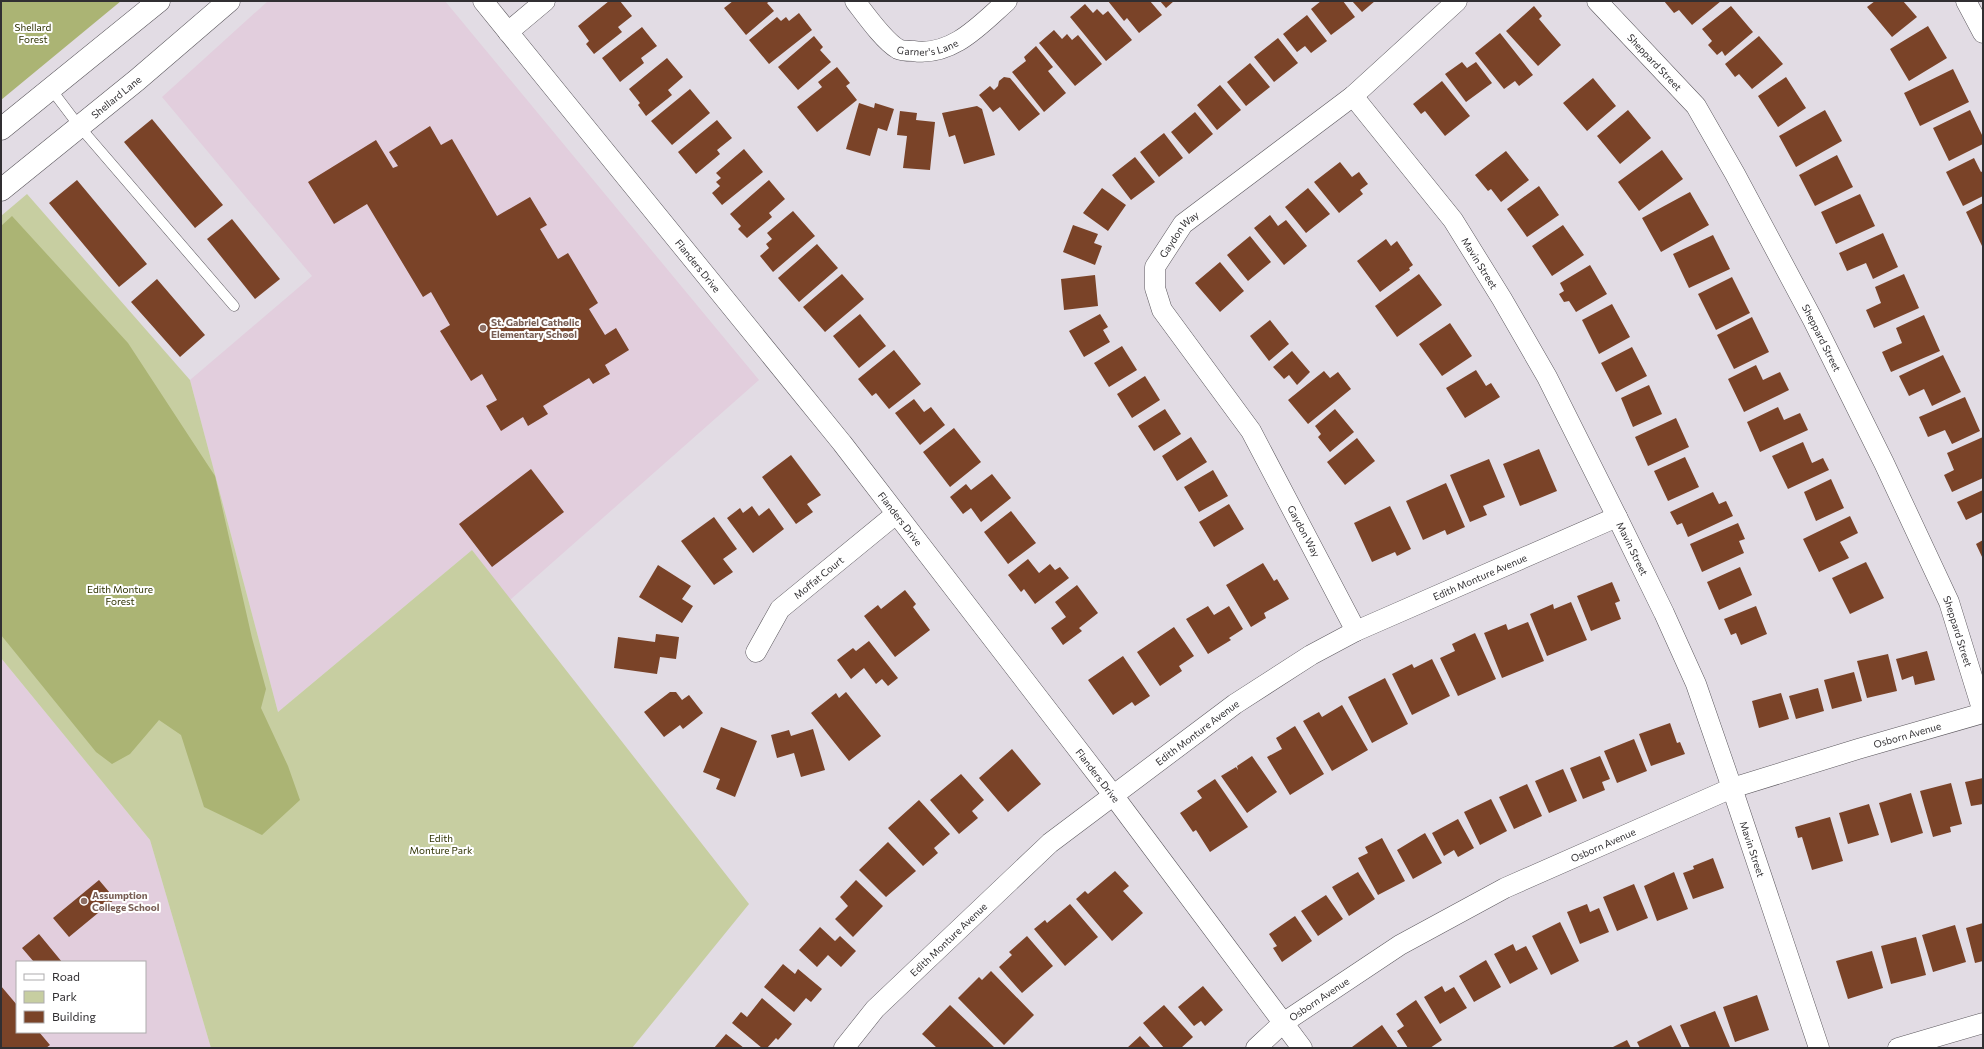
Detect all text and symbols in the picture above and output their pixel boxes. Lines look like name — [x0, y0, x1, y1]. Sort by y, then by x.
park label: Shellard Forest — [15, 21, 52, 45]
street label: Sheppard Street — [1625, 31, 1684, 93]
street label: Garner's Lane — [895, 36, 960, 58]
street label: Shellard Lane — [89, 73, 144, 121]
street label: Gaydon Way — [1157, 208, 1201, 260]
street label: Mavin Street — [1459, 235, 1500, 291]
street label: Flanders Drive — [673, 237, 723, 295]
street label: Sheppard Street — [1800, 302, 1844, 373]
place label: St. Gabriel Catholic Elementary School — [491, 316, 580, 340]
marker: St. Gabriel Catholic Elementary School — [478, 323, 488, 333]
street label: Flanders Drive — [876, 489, 925, 548]
street label: Gaydon Way — [1285, 503, 1323, 559]
street label: Mavin Street — [1614, 520, 1651, 577]
street label: Edith Monture Avenue — [1431, 551, 1529, 603]
street label: Moffat Court — [791, 554, 846, 601]
park label: Edith Monture Forest — [87, 583, 153, 607]
street label: Sheppard Street — [1941, 594, 1975, 668]
street label: Edith Monture Avenue — [1153, 697, 1241, 768]
street label: Osborn Avenue — [1872, 719, 1942, 750]
street label: Flanders Drive — [1073, 746, 1122, 805]
street label: Mavin Street — [1737, 819, 1767, 879]
street label: Osborn Avenue — [1569, 825, 1637, 864]
park label: Edith Monture Park — [410, 832, 473, 856]
place label: Assumption College School — [92, 889, 160, 913]
marker: Assumption College School — [79, 896, 89, 906]
street label: Edith Monture Avenue — [907, 900, 989, 979]
legend — [16, 961, 146, 1033]
text: Road — [52, 969, 80, 983]
street label: Osborn Avenue — [1287, 975, 1351, 1023]
text: Park — [52, 989, 78, 1003]
text: Building — [52, 1009, 96, 1023]

